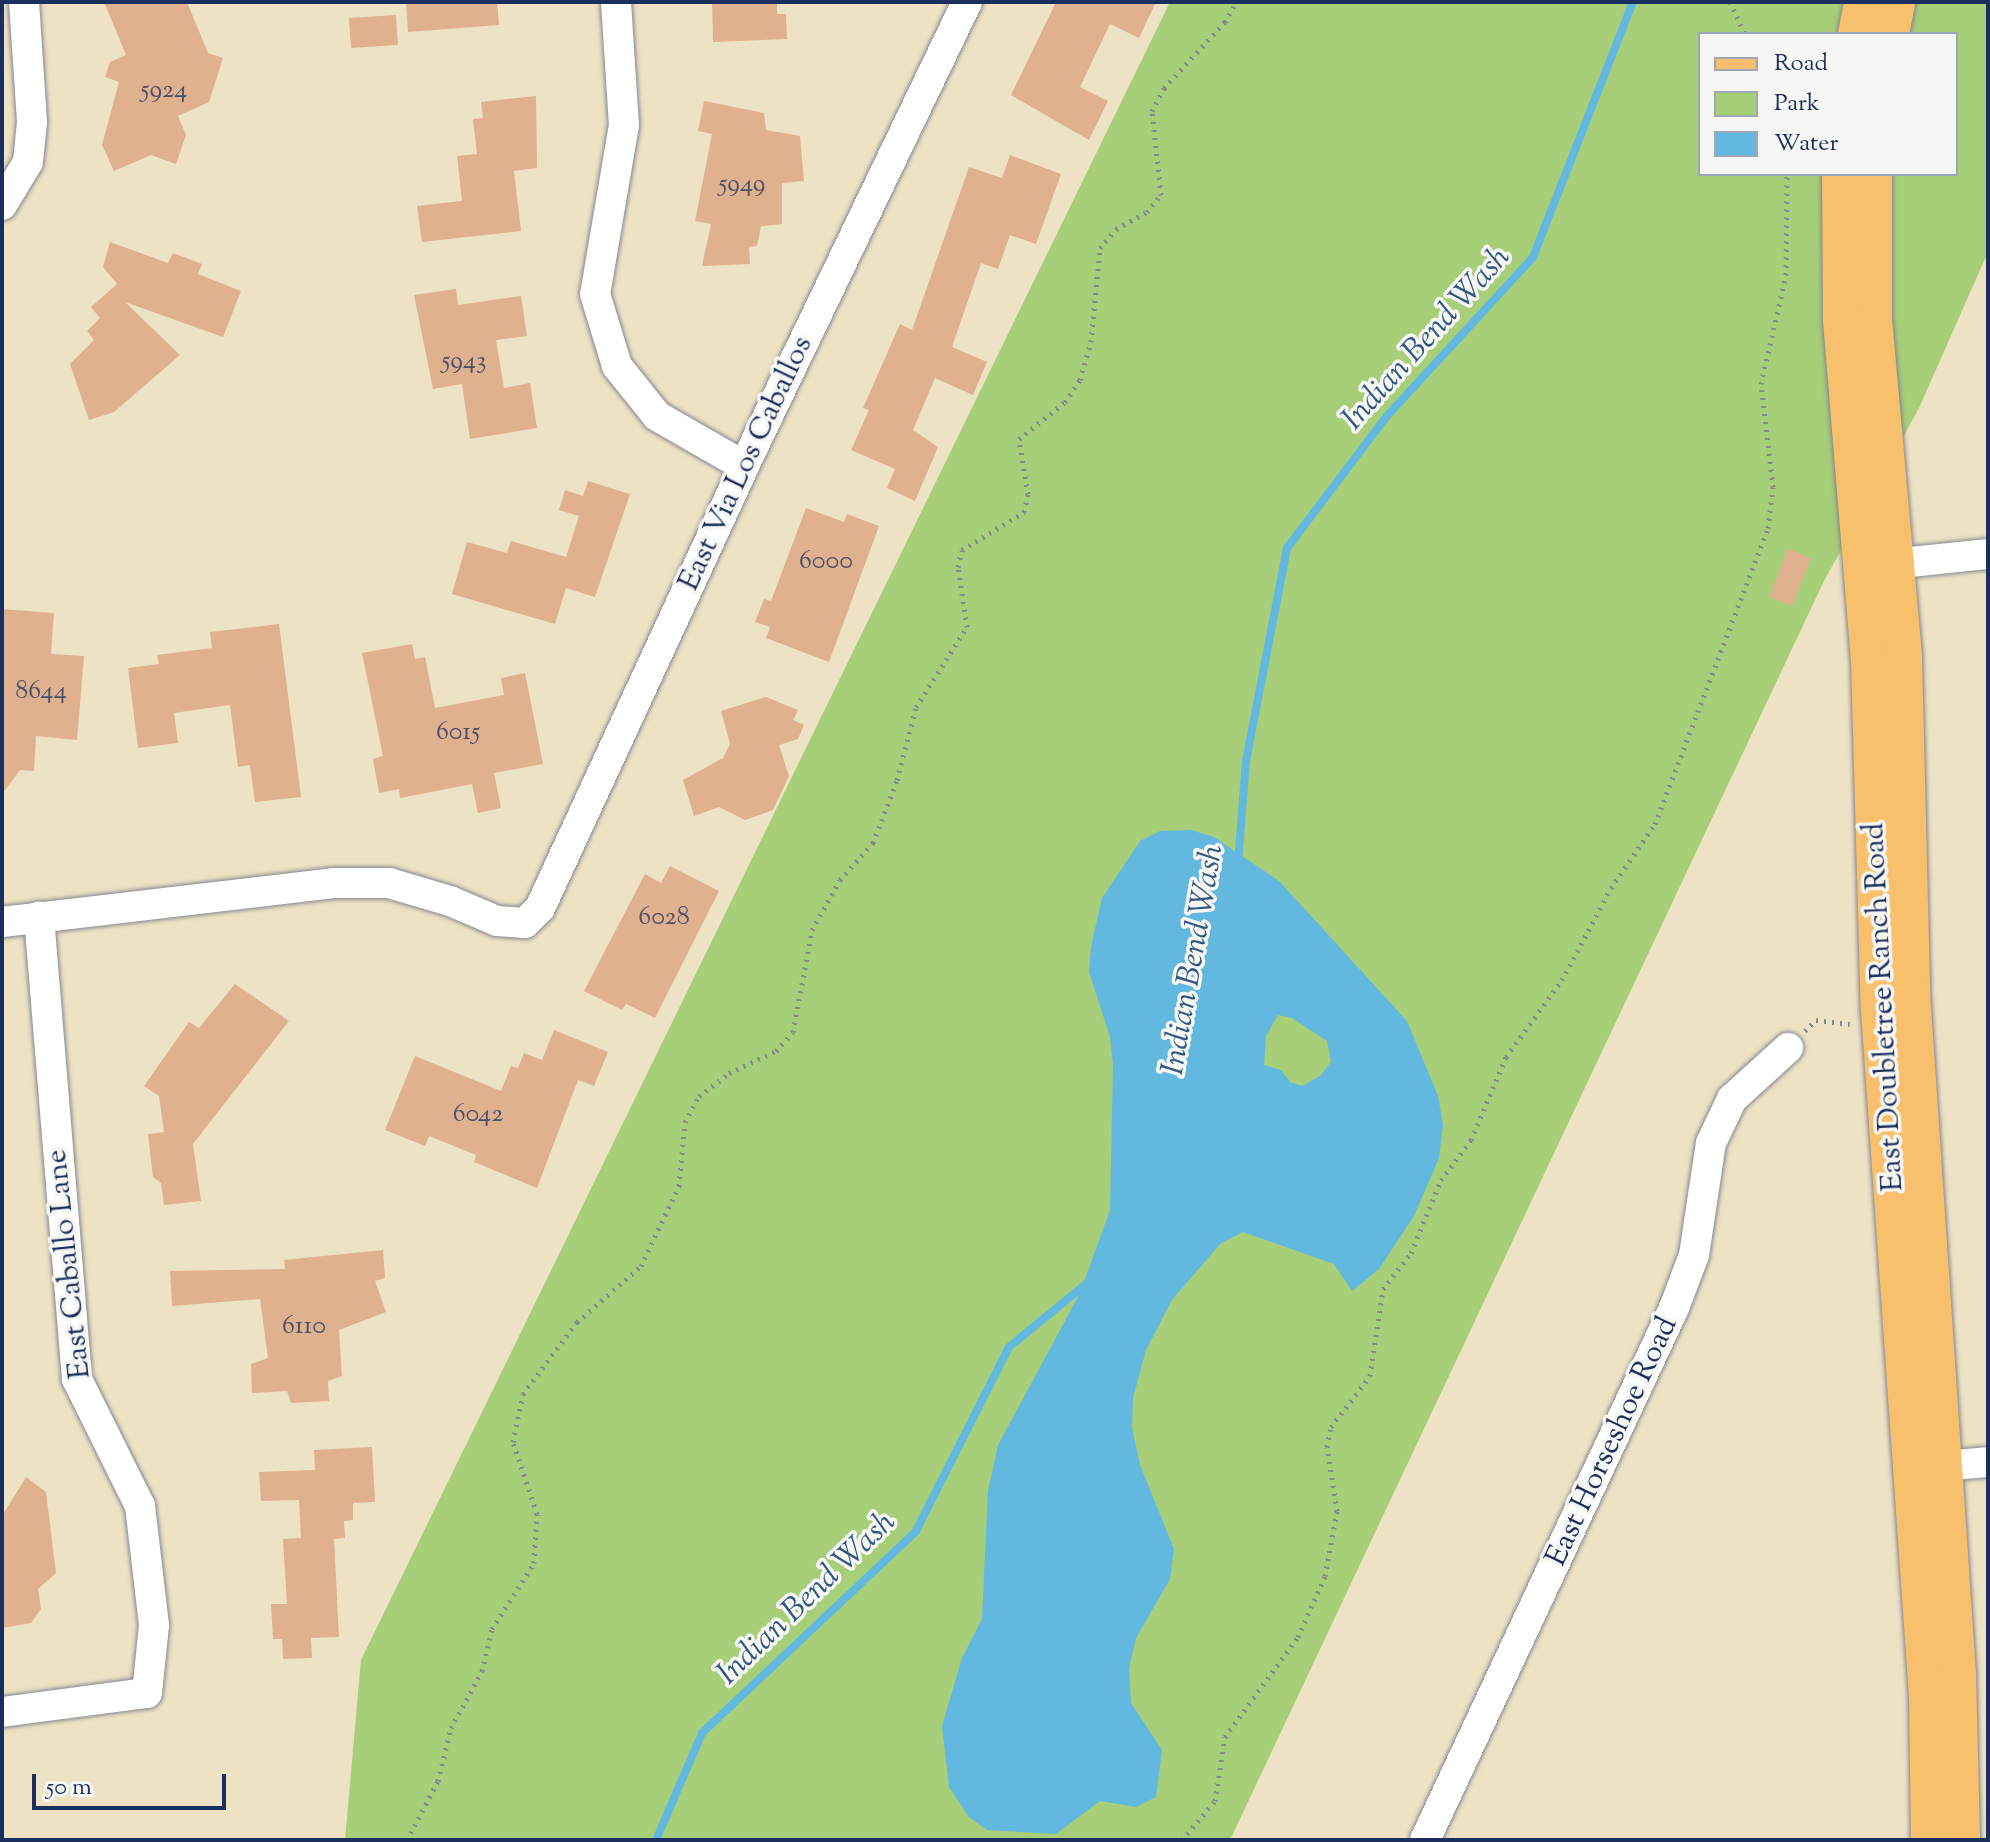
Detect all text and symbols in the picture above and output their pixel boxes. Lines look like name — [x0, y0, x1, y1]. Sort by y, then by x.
legend — [1698, 32, 1958, 176]
text: Road — [1774, 47, 1828, 81]
house number: 5924 — [141, 75, 187, 107]
text: Park — [1774, 87, 1820, 121]
text: Water — [1774, 127, 1838, 161]
house number: 5949 — [718, 169, 766, 201]
water label: Indian Bend Wash — [1335, 240, 1519, 438]
street label: East Via Los Caballos — [672, 331, 822, 597]
house number: 5943 — [441, 346, 487, 378]
house number: 6000 — [799, 546, 853, 578]
house number: 8644 — [15, 676, 67, 708]
house number: 6015 — [436, 717, 480, 749]
street label: East Doubletree Ranch Road — [1857, 822, 1913, 1192]
water label: Indian Bend Wash — [1155, 842, 1233, 1078]
house number: 6028 — [638, 902, 690, 934]
house number: 6042 — [453, 1099, 503, 1131]
street label: East Caballo Lane — [40, 1148, 100, 1380]
house number: 6110 — [282, 1311, 326, 1343]
street label: East Horseshoe Road — [1539, 1312, 1687, 1572]
water label: Indian Bend Wash — [710, 1504, 904, 1694]
scale bar — [36, 1758, 230, 1808]
text: 50 m — [46, 1771, 92, 1805]

